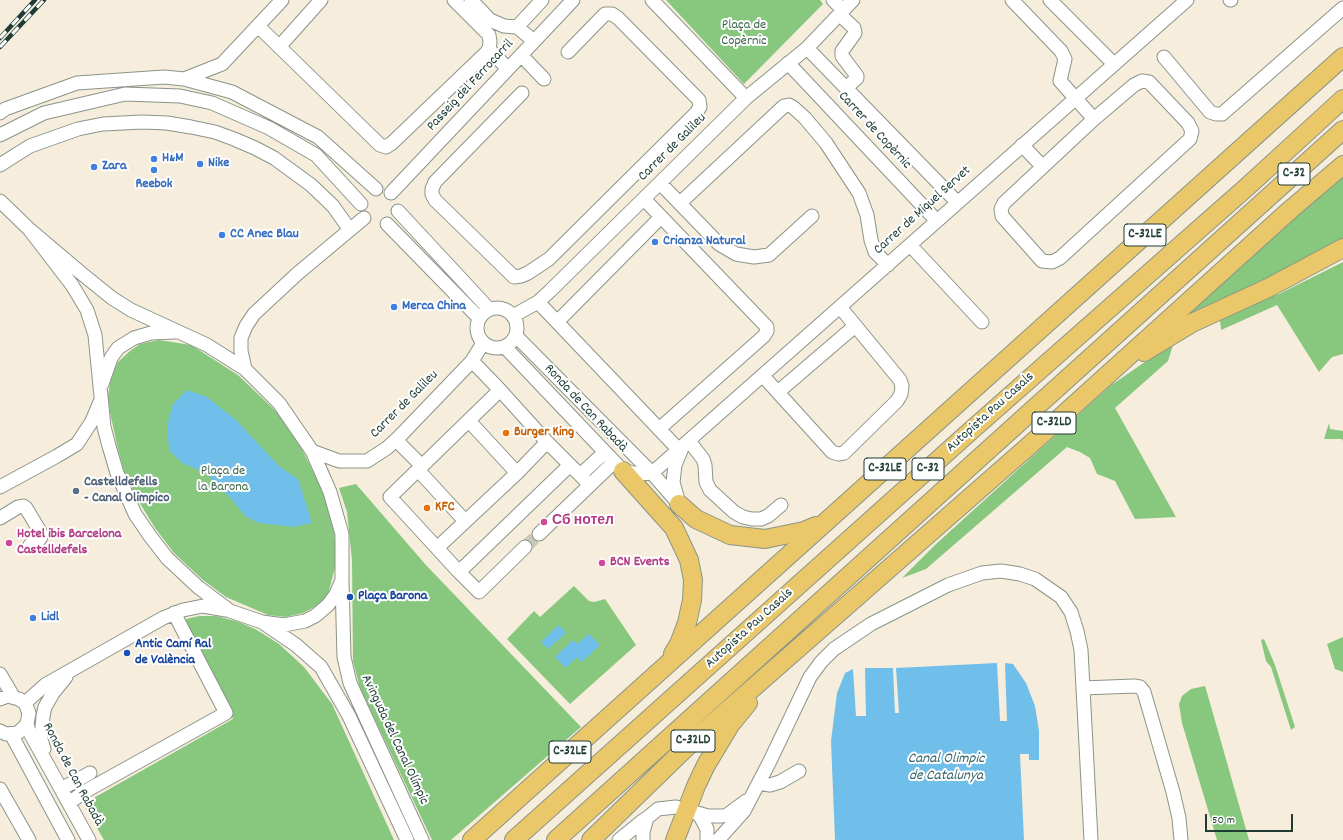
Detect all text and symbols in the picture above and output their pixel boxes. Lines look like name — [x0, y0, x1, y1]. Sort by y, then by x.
park label: Plaça de Copèrnic — [721, 18, 767, 50]
street label: Passeig del Ferrocarril — [424, 37, 518, 135]
street label: Carrer de Copèrnic — [834, 89, 914, 173]
street label: Carrer de Galileu — [635, 110, 711, 186]
place label: H&M — [162, 151, 184, 167]
marker: H&M — [149, 154, 159, 164]
place label: Nike — [208, 156, 229, 172]
place label: Zara — [102, 159, 126, 175]
marker: Nike — [195, 159, 205, 169]
marker: Zara — [89, 162, 99, 172]
street label: Carrer de Miquel Servet — [871, 163, 975, 259]
road number: C-32 — [1278, 163, 1310, 185]
marker: Reebok — [149, 165, 159, 175]
place label: Reebok — [135, 177, 173, 193]
road number: C-32LE — [1124, 224, 1166, 246]
place label: CC Anec Blau — [230, 227, 299, 243]
marker: CC Anec Blau — [217, 230, 227, 240]
place label: Crianza Natural — [663, 234, 746, 250]
marker: Crianza Natural — [650, 237, 660, 247]
place label: Merca China — [402, 299, 466, 315]
marker: Merca China — [389, 302, 399, 312]
street label: Ronda de Can Rabadà — [540, 361, 630, 457]
street label: Carrer de Galileu — [367, 367, 443, 443]
street label: Autopista Pau Casals — [944, 369, 1038, 457]
road number: C-32LD — [1032, 412, 1076, 434]
place label: Burger King — [514, 425, 574, 441]
marker: Burger King — [501, 428, 511, 438]
road number: C-32LE — [864, 458, 906, 480]
road number: C-32 — [912, 458, 944, 480]
park label: Plaça de la Barona — [198, 464, 248, 496]
place label: Castelldefells - Canal Olimpico — [84, 475, 169, 508]
marker: Castelldefells - Canal Olimpico — [71, 486, 81, 496]
place label: KFC — [435, 500, 455, 516]
marker: KFC — [422, 503, 432, 513]
place label: Сб нотел — [552, 514, 614, 530]
marker: Сб нотел — [539, 517, 549, 527]
place label: Hotel ibis Barcelona Castelldefels — [17, 527, 121, 560]
marker: Hotel ibis Barcelona Castelldefels — [4, 538, 14, 548]
place label: BCN Events — [610, 555, 670, 571]
marker: BCN Events — [597, 558, 607, 568]
street label: Autopista Pau Casals — [703, 585, 797, 673]
place label: Plaça Barona — [358, 589, 427, 605]
marker: Plaça Barona — [345, 592, 355, 602]
place label: Lidl — [41, 610, 59, 626]
marker: Lidl — [28, 613, 38, 623]
place label: Antic Camí Ral de València — [135, 637, 211, 670]
marker: Antic Camí Ral de València — [122, 648, 132, 658]
street label: Avinguda del Canal Olímpic — [356, 672, 432, 808]
street label: Ronda de Can Rabadà — [38, 721, 106, 829]
road number: C-32LD — [671, 730, 715, 752]
road number: C-32LE — [549, 741, 591, 763]
water label: Canal Olimpic de Catalunya — [908, 751, 984, 786]
scale bar — [1207, 806, 1295, 832]
text: 50 m — [1212, 812, 1235, 829]

